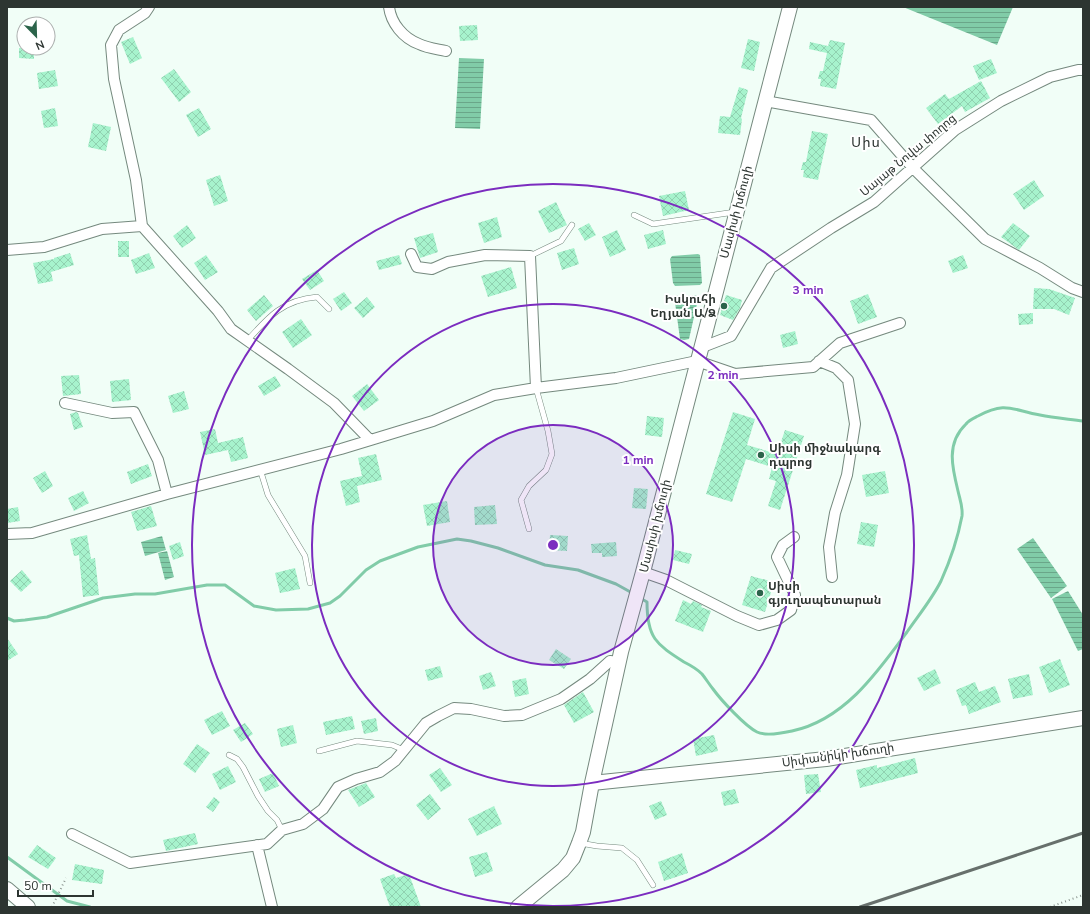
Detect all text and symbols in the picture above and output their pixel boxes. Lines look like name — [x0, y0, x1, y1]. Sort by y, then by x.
north arrow — [16, 16, 56, 56]
text: N — [33, 36, 46, 53]
street label: Սայաթ Նովա փողոց — [857, 110, 959, 200]
district label: Սիս — [851, 133, 881, 152]
street label: Մասիսի խճուղի — [716, 164, 756, 260]
text: 3 min — [792, 282, 824, 298]
place label: Իսկուհի Եղյան Ա/Ձ — [650, 291, 716, 321]
marker: Իսկուհի Եղյան Ա/Ձ — [719, 301, 729, 311]
text: 2 min — [707, 367, 739, 383]
place label: Սիսի միջնակարգ դպրոց — [769, 440, 881, 470]
marker: Սիսի միջնակարգ դպրոց — [756, 450, 766, 460]
text: 1 min — [622, 452, 654, 468]
street label: Մասիսի խճուղի — [636, 478, 674, 574]
centre of rings — [546, 538, 560, 552]
place label: Սիսի գյուղապետարան — [768, 578, 881, 608]
marker: Սիսի գյուղապետարան — [755, 588, 765, 598]
street label: Սիփանիկի խճուղի — [781, 739, 895, 771]
scale bar — [18, 872, 93, 898]
text: 50 m — [24, 878, 52, 894]

